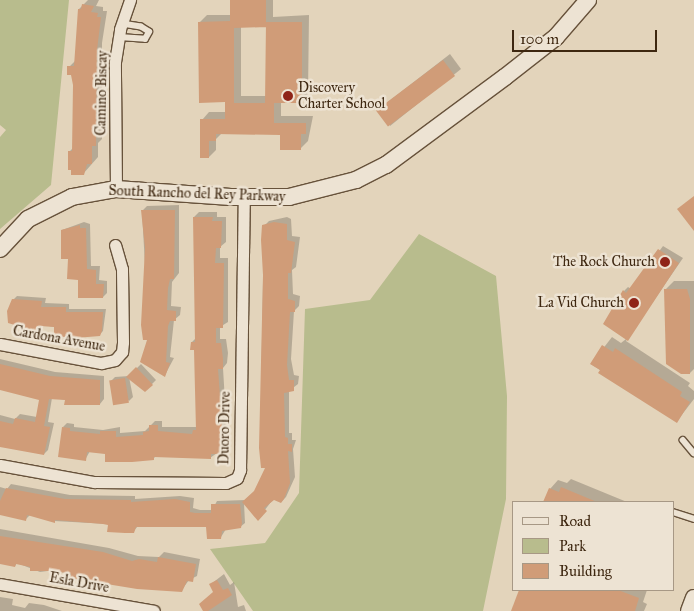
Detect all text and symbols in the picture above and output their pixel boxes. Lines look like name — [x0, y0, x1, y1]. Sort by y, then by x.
scale bar — [514, 20, 659, 52]
text: 100 m — [520, 30, 559, 48]
street label: Camino Biscay — [93, 50, 111, 136]
place label: Discovery Charter School — [298, 80, 385, 112]
marker: Discovery Charter School — [282, 90, 294, 102]
street label: South Rancho del Rey Parkway — [108, 183, 286, 205]
place label: The Rock Church — [553, 254, 655, 270]
marker: The Rock Church — [659, 256, 671, 268]
place label: La Vid Church — [538, 295, 624, 311]
marker: La Vid Church — [628, 297, 640, 309]
street label: Cardona Avenue — [12, 323, 106, 355]
street label: Duoro Drive — [216, 391, 234, 465]
legend — [512, 501, 674, 591]
text: Road — [559, 512, 591, 530]
text: Park — [559, 537, 586, 555]
text: Building — [559, 562, 612, 580]
street label: Esla Drive — [48, 569, 110, 597]

